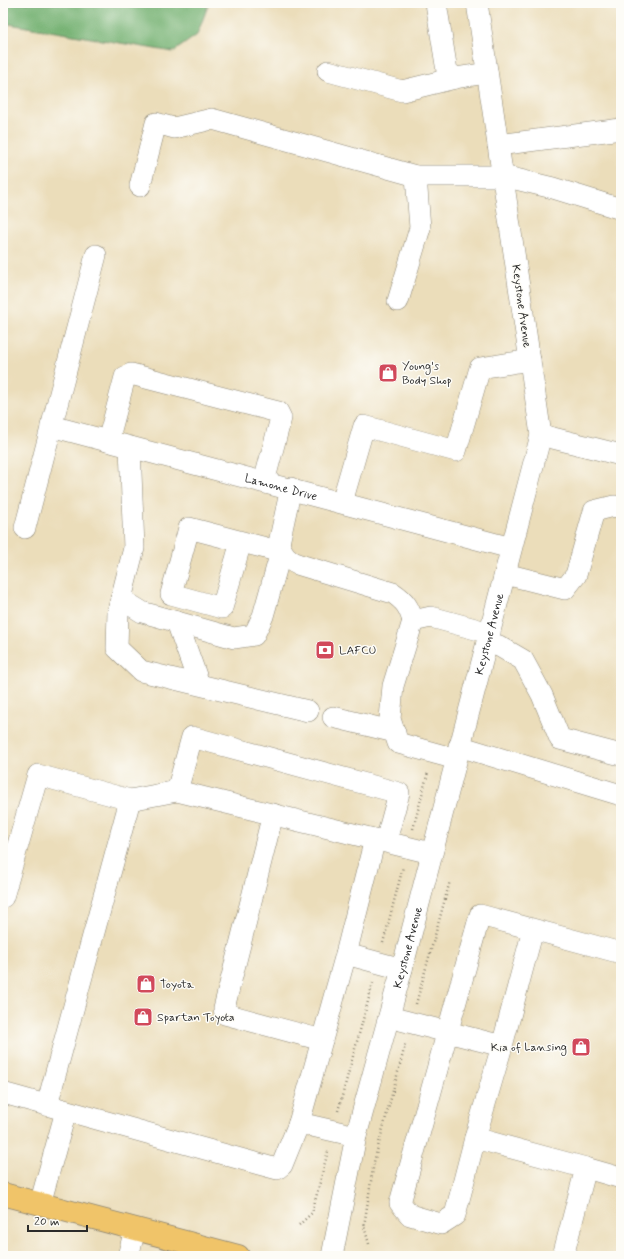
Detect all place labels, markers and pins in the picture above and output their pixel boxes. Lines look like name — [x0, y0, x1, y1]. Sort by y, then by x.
place label: Young's Body Shop — [402, 359, 452, 389]
shop icon: Young's Body Shop — [377, 362, 399, 384]
bank icon: LAFCU — [314, 639, 336, 661]
place label: LAFCU — [339, 643, 376, 659]
shop icon: Toyota — [135, 973, 157, 995]
place label: Toyota — [160, 977, 194, 993]
shop icon: Spartan Toyota — [132, 1006, 154, 1028]
place label: Spartan Toyota — [157, 1010, 235, 1026]
shop icon: Kia of Lansing — [570, 1036, 592, 1058]
place label: Kia of Lansing — [491, 1040, 567, 1056]

